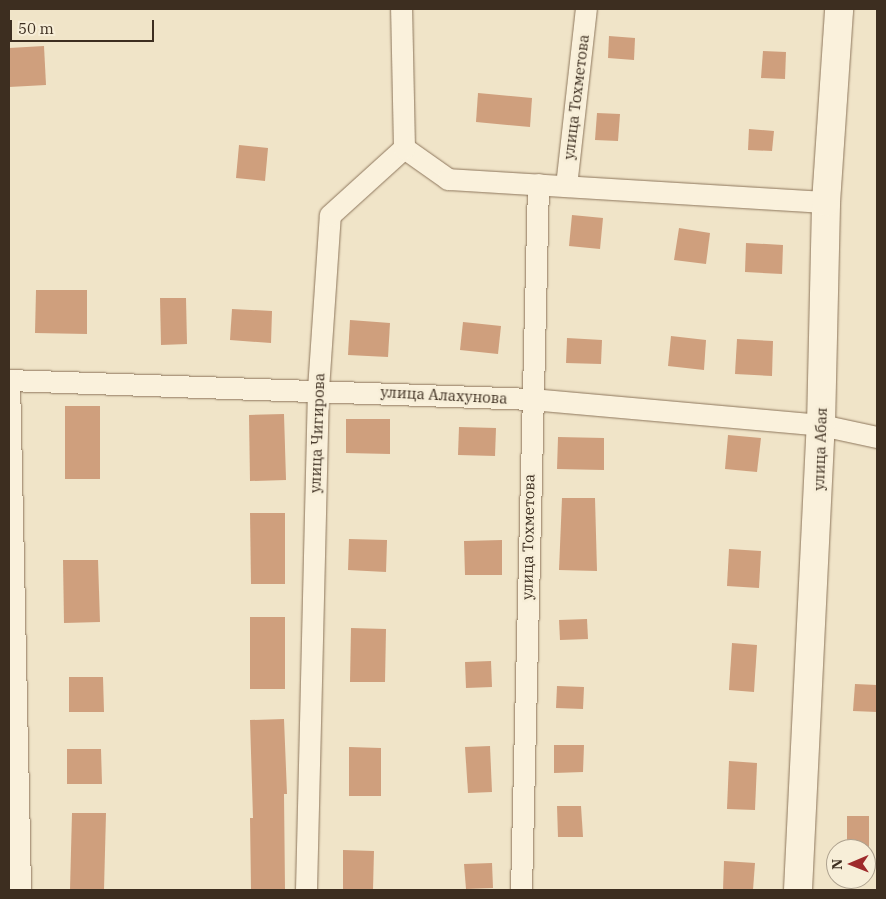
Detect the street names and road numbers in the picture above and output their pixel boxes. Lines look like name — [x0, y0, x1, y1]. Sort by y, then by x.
street label: улица Тохметова — [559, 33, 593, 161]
street label: улица Чигирова — [306, 373, 328, 493]
street label: улица Алахунова — [380, 383, 508, 407]
street label: улица Абая — [810, 407, 830, 491]
street label: улица Тохметова — [518, 474, 538, 600]

